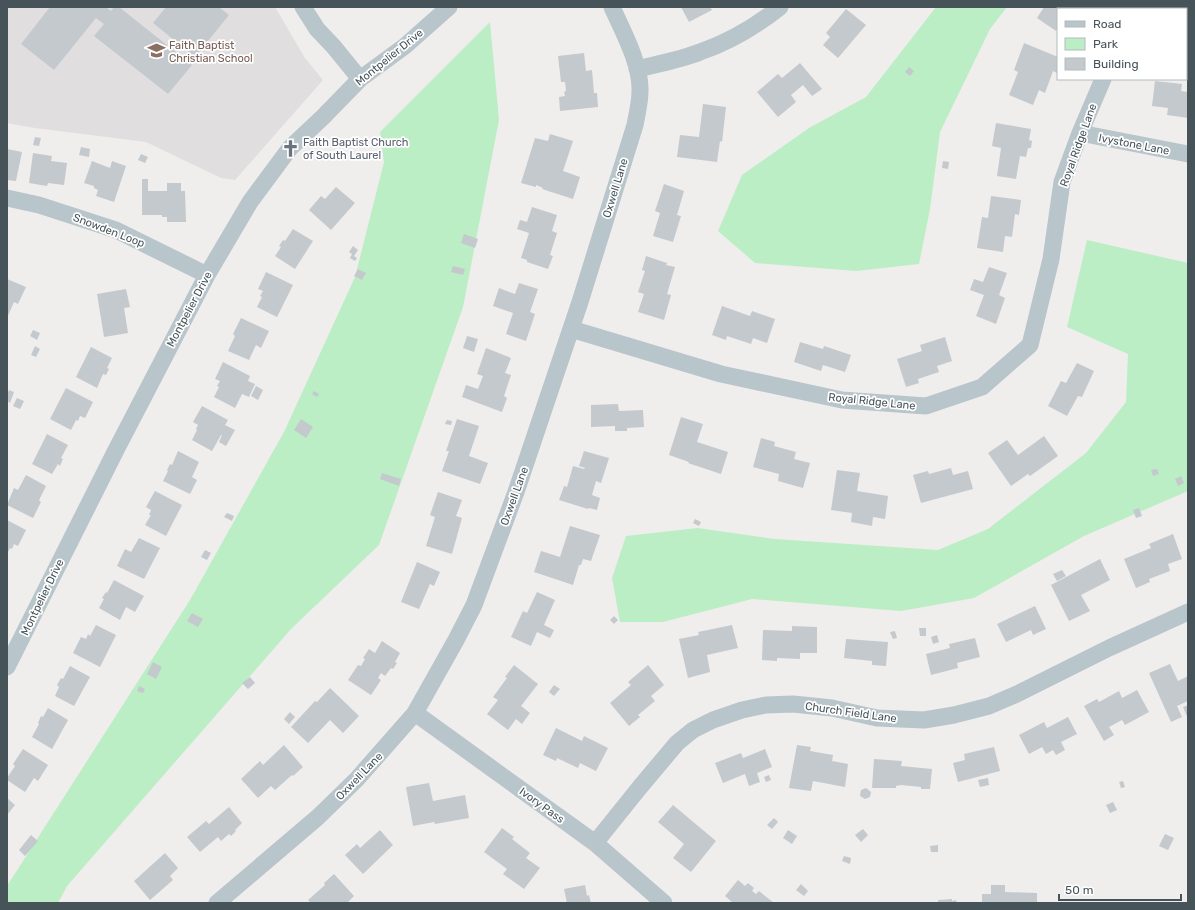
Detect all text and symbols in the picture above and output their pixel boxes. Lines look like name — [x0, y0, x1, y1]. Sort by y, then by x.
legend — [1057, 8, 1187, 80]
text: Road — [1093, 17, 1121, 31]
street label: Montpelier Drive — [353, 26, 426, 89]
text: Park — [1093, 37, 1119, 51]
place label: Faith Baptist Christian School — [169, 39, 253, 65]
school or university icon: Faith Baptist Christian School — [146, 41, 166, 61]
text: Building — [1093, 57, 1139, 71]
street label: Royal Ridge Lane — [1057, 102, 1100, 188]
street label: Ivystone Lane — [1097, 131, 1170, 158]
place label: Faith Baptist Church of South Laurel — [303, 136, 409, 162]
church icon: Faith Baptist Church of South Laurel — [280, 138, 300, 158]
street label: Oxwell Lane — [600, 157, 631, 219]
street label: Snowden Loop — [71, 211, 146, 250]
street label: Montpelier Drive — [164, 269, 215, 349]
street label: Royal Ridge Lane — [828, 390, 916, 413]
street label: Oxwell Lane — [498, 465, 531, 527]
street label: Montpelier Drive — [18, 557, 67, 637]
street label: Church Field Lane — [804, 700, 898, 725]
street label: Oxwell Lane — [333, 750, 385, 803]
street label: Ivory Pass — [517, 785, 567, 826]
scale bar — [1059, 876, 1181, 902]
text: 50 m — [1065, 883, 1093, 897]

